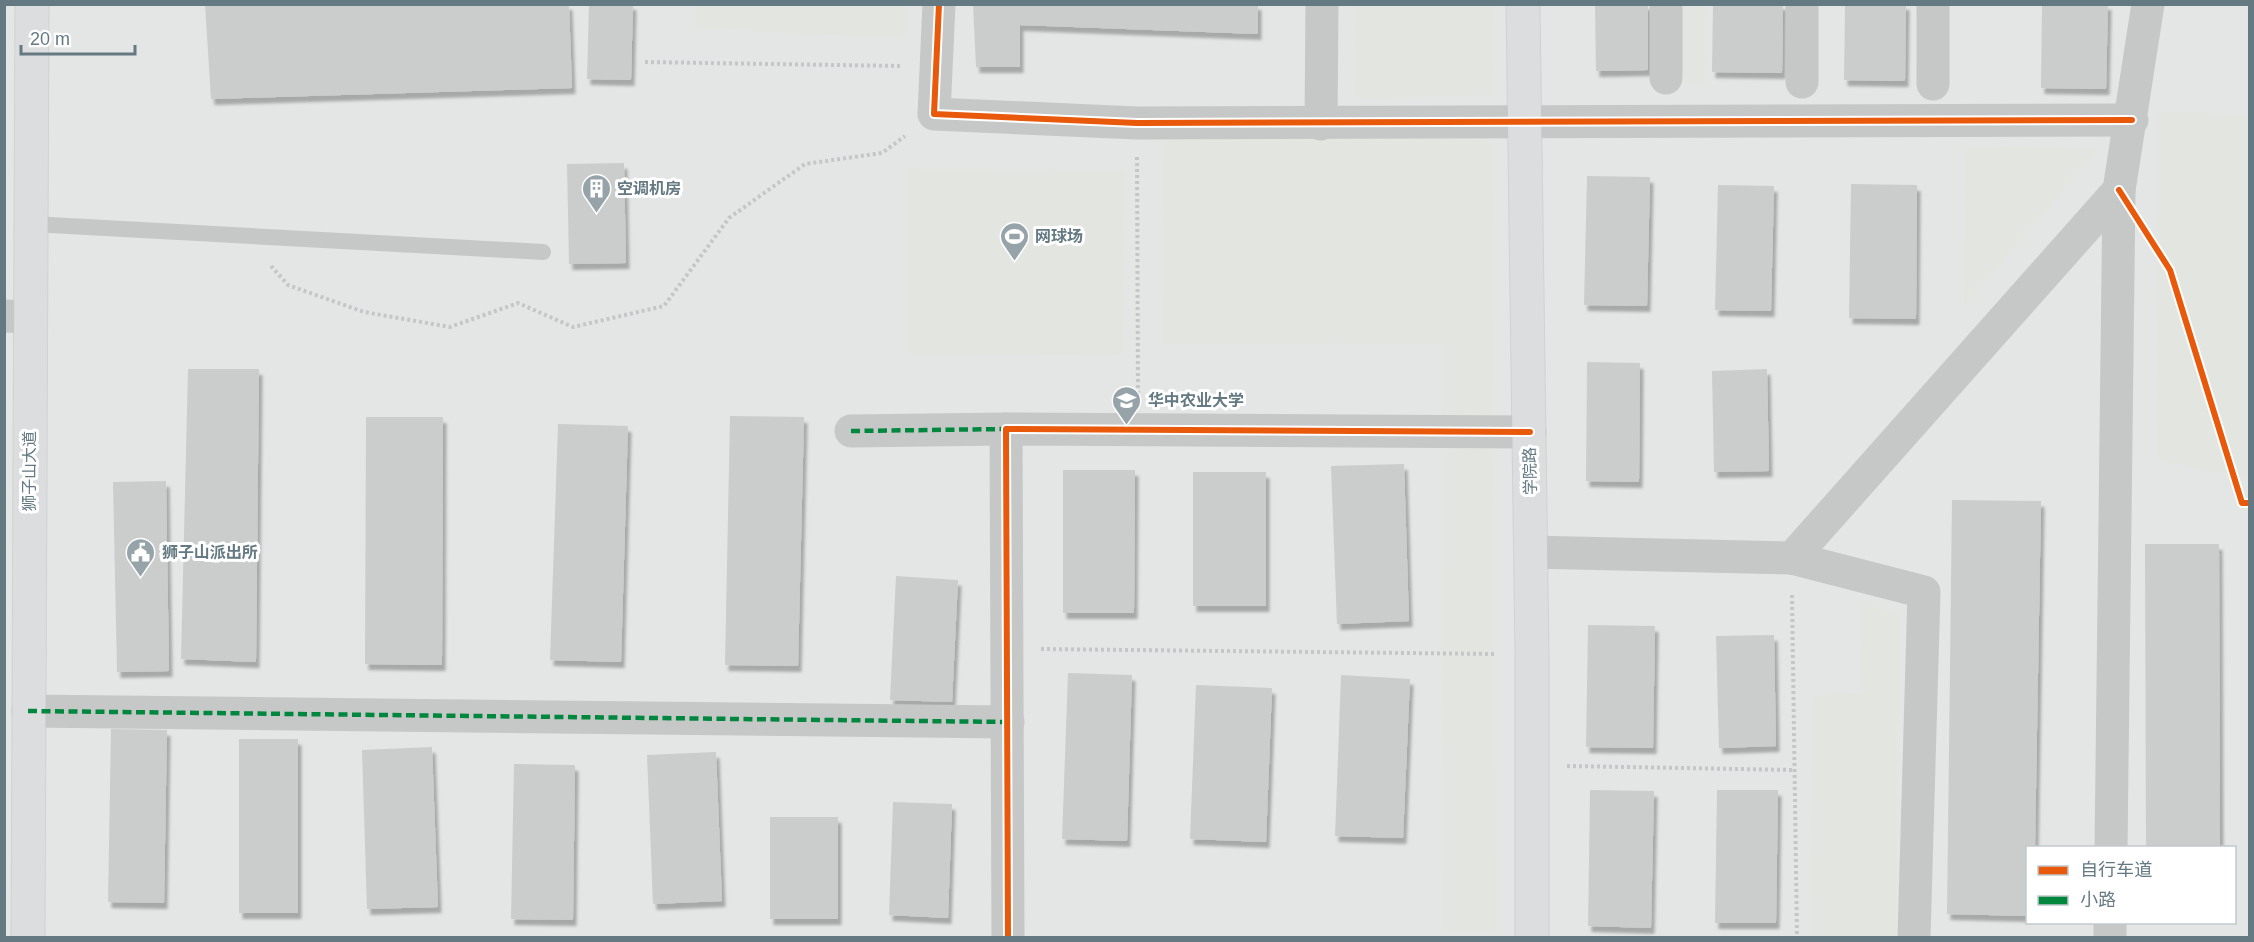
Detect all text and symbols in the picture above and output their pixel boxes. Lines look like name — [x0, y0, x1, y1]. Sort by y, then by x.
scale bar — [21, 18, 135, 56]
text: 20 m — [30, 29, 70, 49]
building icon: 空调机房 — [580, 172, 612, 214]
place label: 空调机房 — [617, 180, 681, 197]
sports icon: 网球场 — [998, 220, 1030, 262]
place label: 网球场 — [1035, 228, 1083, 245]
school or university icon: 华中农业大学 — [1111, 384, 1143, 426]
place label: 华中农业大学 — [1148, 391, 1244, 409]
street label: 狮子山大道 — [21, 431, 38, 511]
street label: 学院路 — [1521, 447, 1539, 495]
public building icon: 狮子山派出所 — [125, 536, 157, 578]
place label: 狮子山派出所 — [162, 544, 258, 561]
legend — [2026, 846, 2236, 924]
text: 自行车道 — [2080, 860, 2152, 880]
text: 小路 — [2080, 890, 2116, 910]

